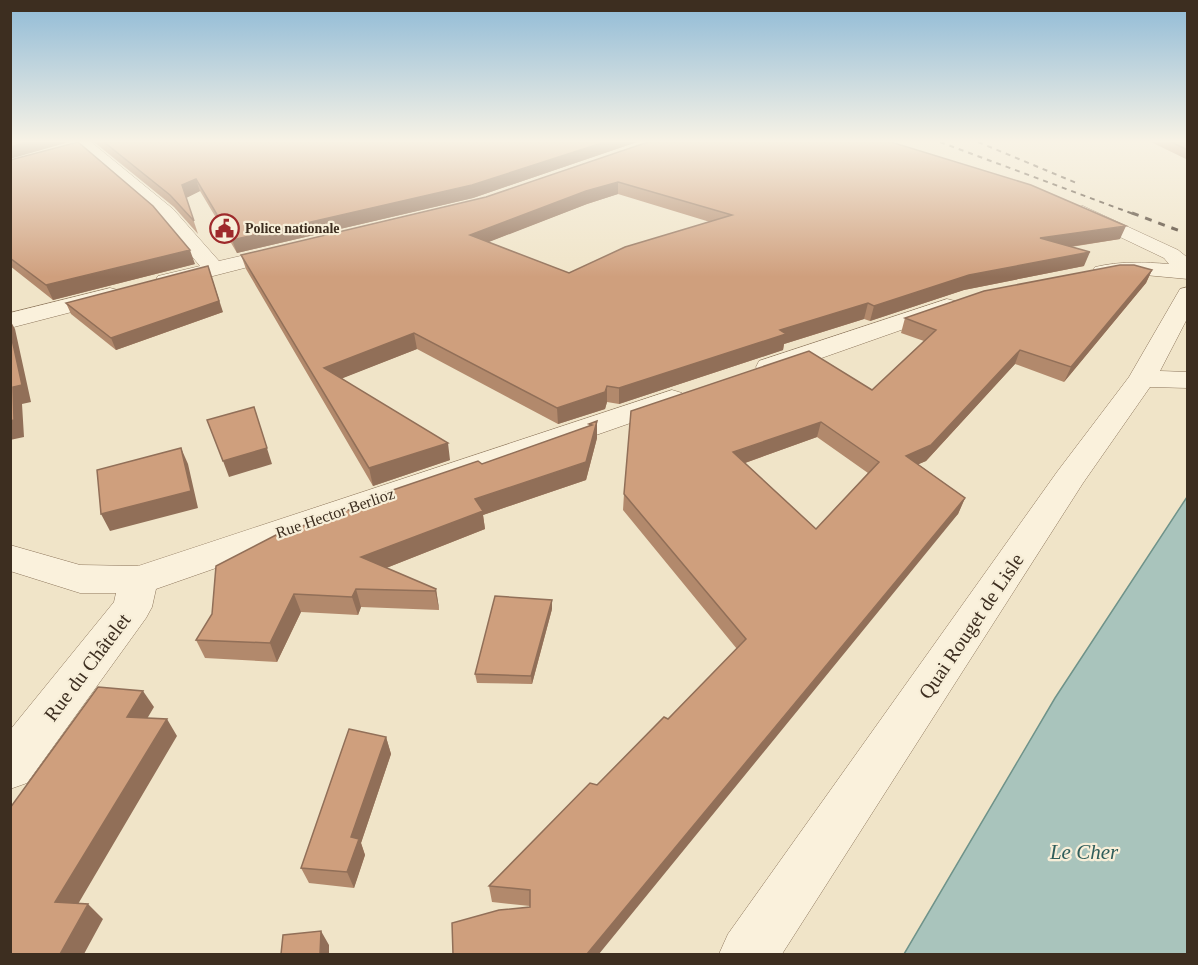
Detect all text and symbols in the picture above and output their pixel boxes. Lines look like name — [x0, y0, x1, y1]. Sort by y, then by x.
public building icon: Police nationale — [208, 212, 240, 244]
place label: Police nationale — [245, 221, 340, 236]
street label: Rue Hector Berlioz — [273, 485, 397, 541]
street label: Quai Rouget de Lisle — [914, 549, 1029, 703]
street label: Rue du Châtelet — [39, 609, 135, 725]
water label: Le Cher — [1049, 840, 1119, 864]

